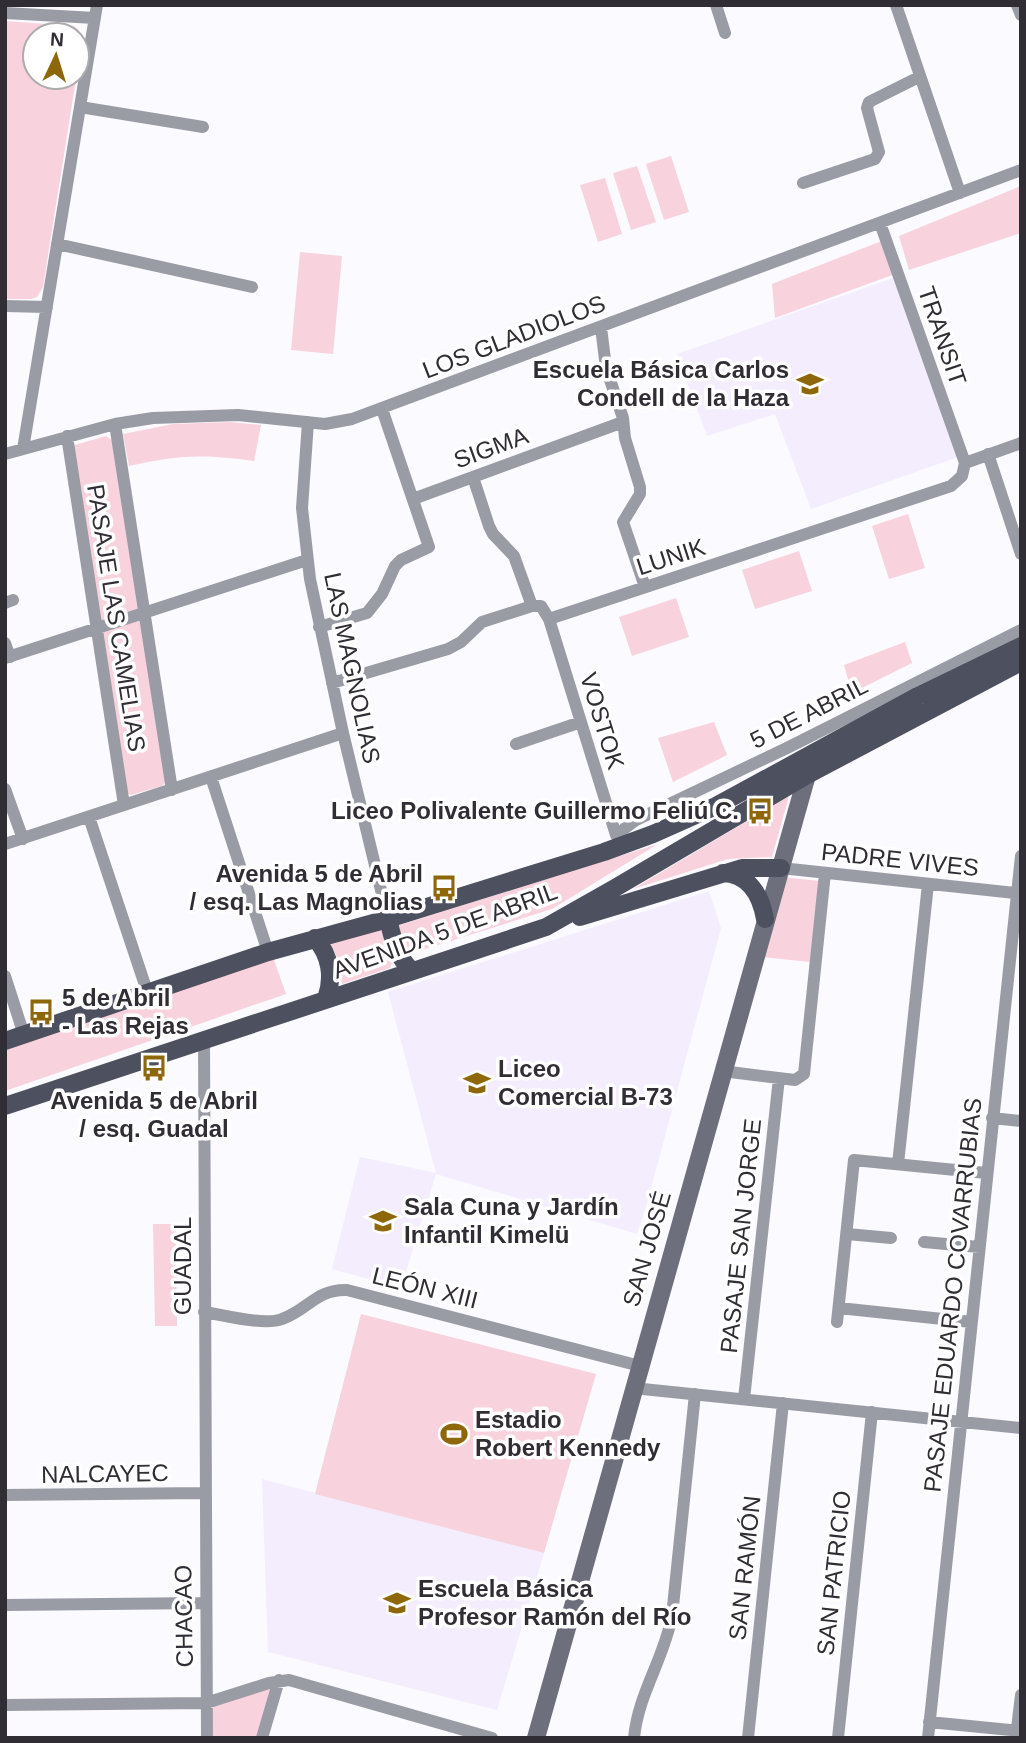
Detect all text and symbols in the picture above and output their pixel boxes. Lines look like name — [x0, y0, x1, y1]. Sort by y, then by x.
north arrow — [21, 21, 91, 91]
text: N — [50, 29, 65, 50]
street label: TRANSIT — [913, 283, 972, 389]
street label: LOS GLADIOLOS — [419, 289, 609, 384]
place label: Escuela Básica Carlos Condell de la Haza — [533, 356, 790, 411]
school or university icon: Escuela Básica Carlos Condell de la Haza — [795, 369, 825, 399]
street label: SIGMA — [450, 422, 532, 473]
street label: PASAJE LAS CAMELIAS — [82, 482, 151, 754]
street label: LUNIK — [633, 533, 709, 580]
street label: LAS MAGNOLIAS — [319, 570, 386, 766]
street label: VOSTOK — [575, 669, 630, 772]
street label: 5 DE ABRIL — [746, 671, 872, 754]
bus stop icon: Liceo Polivalente Guillermo Feliú C. — [745, 796, 775, 826]
place label: Liceo Polivalente Guillermo Feliú C. — [331, 797, 739, 824]
street label: PADRE VIVES — [820, 838, 980, 881]
place label: Avenida 5 de Abril / esq. Las Magnolias — [190, 860, 423, 915]
bus stop icon: Avenida 5 de Abril / esq. Las Magnolias — [429, 873, 459, 903]
street label: AVENIDA 5 DE ABRIL — [329, 877, 561, 984]
place label: 5 de Abril - Las Rejas — [62, 984, 189, 1039]
bus stop icon: 5 de Abril - Las Rejas — [26, 997, 56, 1027]
bus stop icon: Avenida 5 de Abril / esq. Guadal — [139, 1053, 169, 1083]
place label: Liceo Comercial B-73 — [498, 1055, 673, 1110]
school or university icon: Liceo Comercial B-73 — [462, 1068, 492, 1098]
place label: Avenida 5 de Abril / esq. Guadal — [50, 1087, 258, 1142]
street label: PASAJE EDUARDO COVARRUBIAS — [918, 1096, 987, 1494]
street label: PASAJE SAN JORGE — [715, 1117, 766, 1355]
street label: SAN JOSÉ — [617, 1188, 676, 1310]
place label: Sala Cuna y Jardín Infantil Kimelü — [404, 1193, 619, 1248]
school or university icon: Sala Cuna y Jardín Infantil Kimelü — [368, 1206, 398, 1236]
street label: GUADAL — [169, 1217, 196, 1315]
street label: LEÓN XIII — [369, 1261, 481, 1314]
place label: Estadio Robert Kennedy — [475, 1406, 661, 1461]
sports icon: Estadio Robert Kennedy — [439, 1419, 469, 1449]
street label: NALCAYEC — [41, 1459, 169, 1488]
street label: SAN PATRICIO — [811, 1489, 856, 1657]
street label: SAN RAMÓN — [723, 1494, 766, 1642]
street label: CHACAO — [169, 1564, 198, 1668]
place label: Escuela Básica Profesor Ramón del Río — [418, 1575, 691, 1630]
school or university icon: Escuela Básica Profesor Ramón del Río — [382, 1588, 412, 1618]

